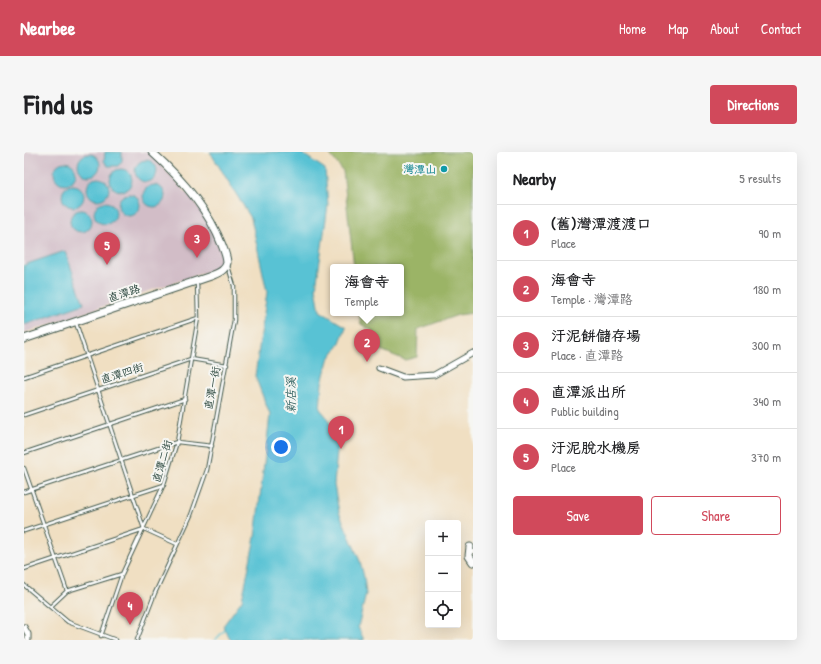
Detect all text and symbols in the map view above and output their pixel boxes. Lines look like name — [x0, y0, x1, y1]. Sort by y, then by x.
text: Nearbee — [20, 15, 75, 41]
text: Home — [619, 19, 646, 38]
text: Map — [668, 19, 688, 38]
text: About — [710, 19, 739, 38]
text: Contact — [761, 19, 801, 38]
text: Find us — [24, 85, 93, 123]
button: Directions — [710, 85, 797, 124]
place label: 灣潭山 — [403, 162, 436, 176]
marker: 灣潭山 — [439, 164, 449, 174]
text: Nearby — [513, 167, 556, 190]
text: 5 results — [739, 169, 781, 187]
text: (舊)灣潭渡渡口 — [551, 213, 651, 234]
text: 1 — [524, 224, 528, 242]
text: 90 m — [759, 224, 781, 242]
pin: 3 — [184, 225, 210, 258]
pin: 5 — [94, 232, 120, 265]
text: Place — [551, 234, 576, 252]
popup — [330, 264, 404, 316]
text: 海會寺 — [551, 269, 596, 290]
text: 海會寺 — [344, 271, 390, 292]
text: 2 — [523, 280, 529, 298]
text: 180 m — [753, 280, 781, 298]
street label: 直潭路 — [106, 281, 142, 305]
text: Temple · 灣潭路 — [551, 290, 633, 308]
text: Temple — [344, 292, 379, 310]
text: 汙泥餅儲存場 — [551, 325, 641, 346]
pin: 2 — [354, 329, 380, 362]
text: 3 — [523, 336, 529, 354]
text: 300 m — [752, 336, 781, 354]
text: Place · 直潭路 — [551, 346, 624, 364]
street label: 直潭四街 — [99, 359, 146, 386]
street label: 直潭一街 — [201, 364, 223, 411]
water label: 新店溪 — [282, 376, 299, 413]
text: 直潭派出所 — [551, 381, 626, 402]
text: 4 — [524, 392, 528, 410]
text: 340 m — [753, 392, 781, 410]
text: Public building — [551, 402, 619, 420]
pin: 1 — [328, 416, 354, 449]
street label: 直潭二街 — [149, 437, 175, 484]
your location — [271, 437, 291, 457]
text: 汙泥脫水機房 — [551, 437, 641, 458]
text: 5 — [523, 448, 529, 466]
text: 370 m — [751, 448, 781, 466]
text: Place — [551, 458, 576, 476]
button: Save — [513, 496, 643, 535]
button: Share — [651, 496, 781, 535]
map controls — [425, 520, 461, 628]
button: + — [425, 520, 461, 556]
button: − — [425, 556, 461, 592]
pin: 4 — [117, 592, 143, 625]
button: locate — [425, 592, 461, 628]

